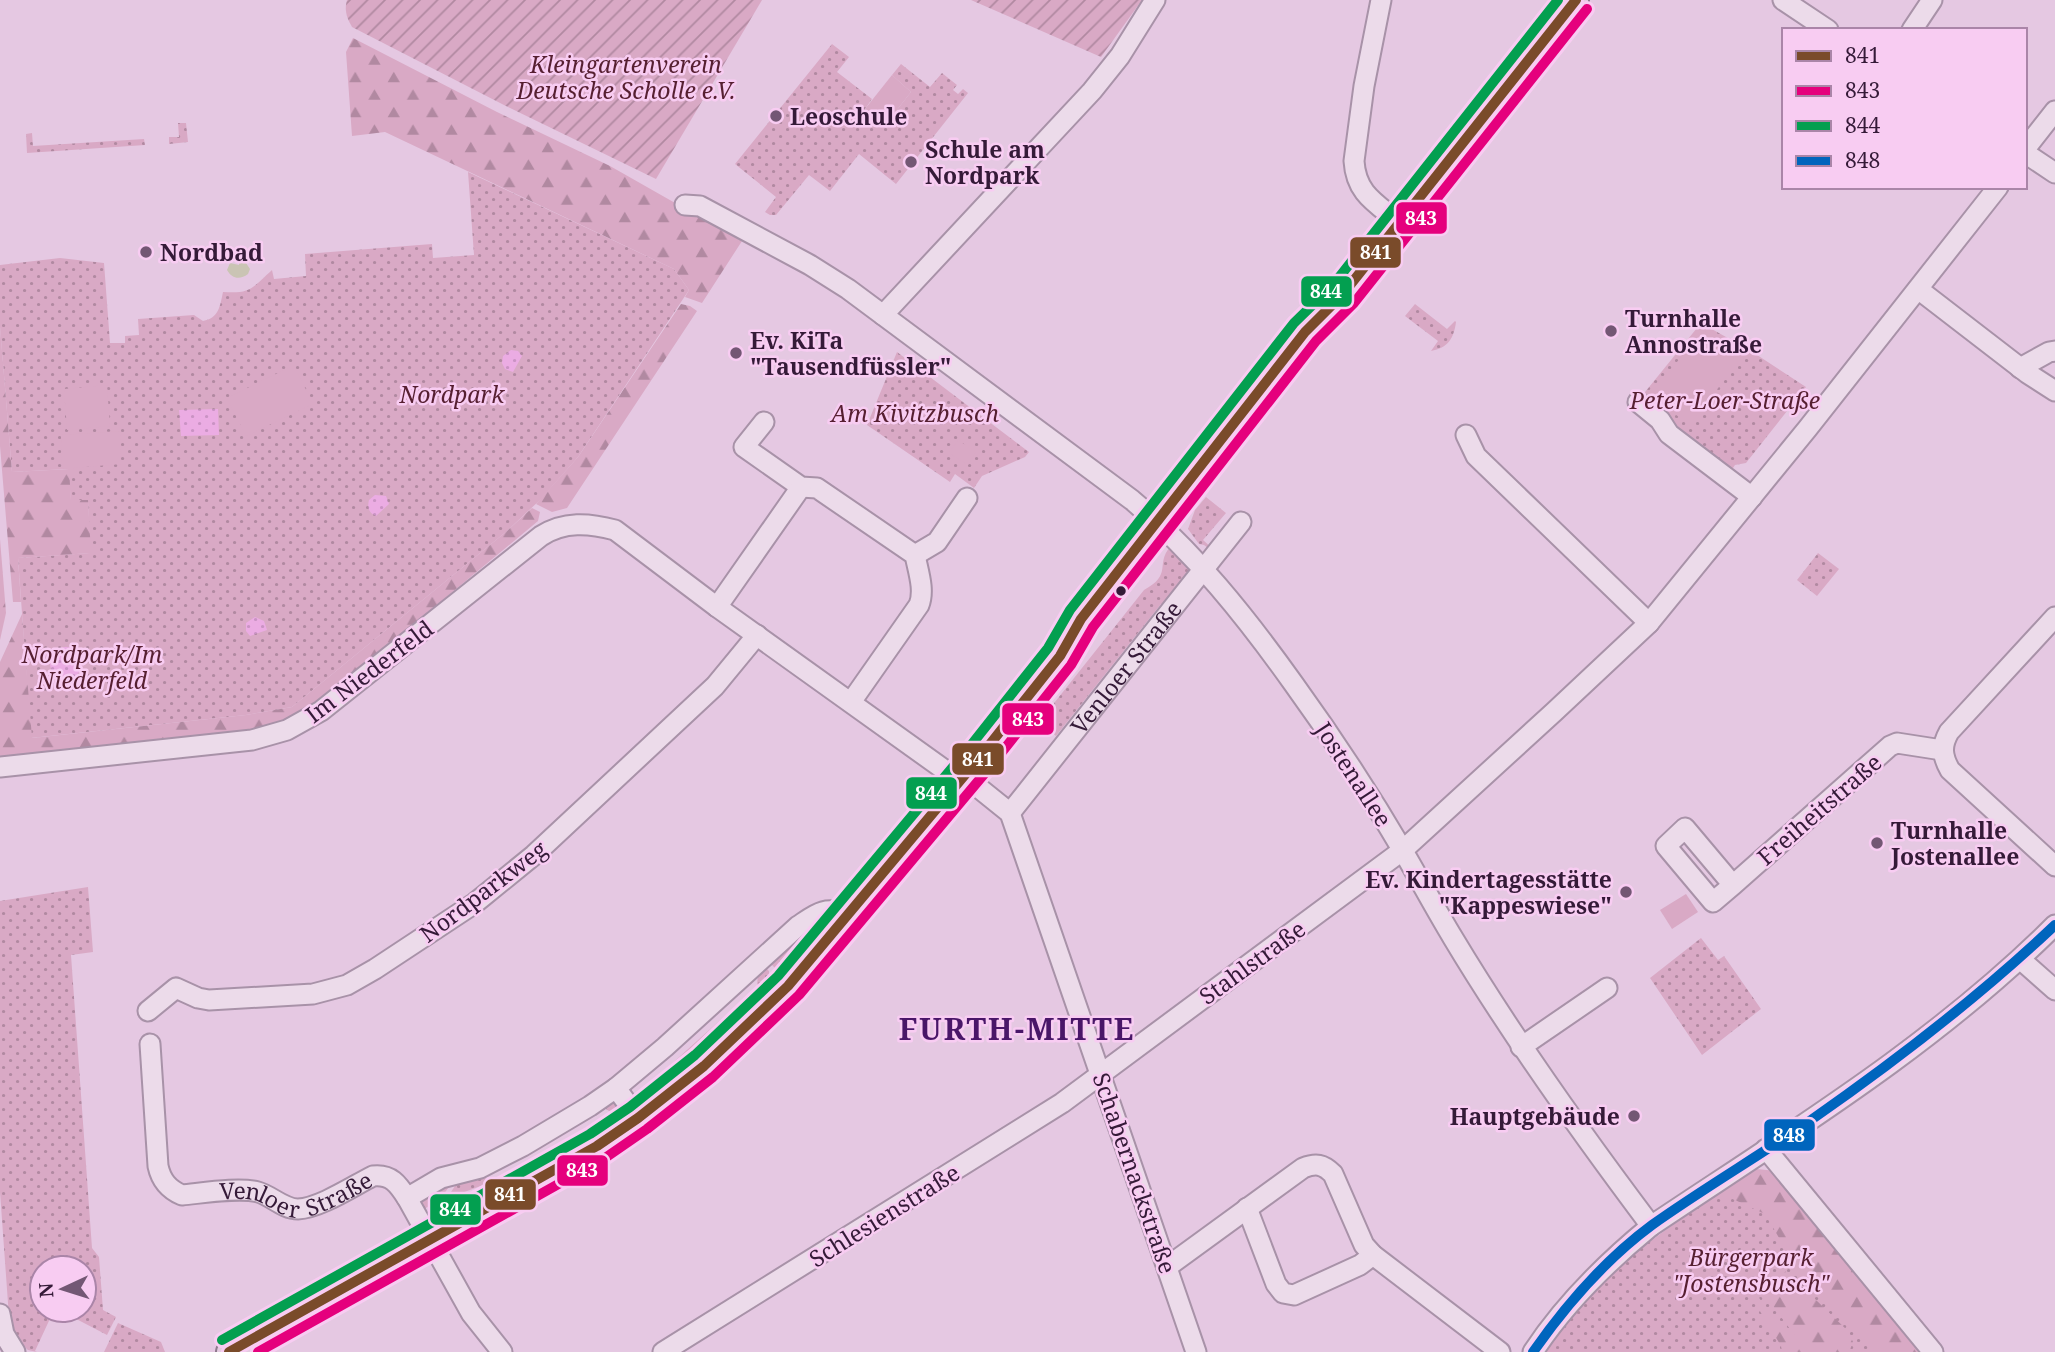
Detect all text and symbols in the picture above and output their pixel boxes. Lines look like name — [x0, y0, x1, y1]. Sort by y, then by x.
legend — [1782, 28, 2027, 189]
text: 841 — [1845, 41, 1880, 69]
park label: Kleingartenverein Deutsche Scholle e.V. — [516, 48, 735, 106]
text: 843 — [1845, 76, 1880, 104]
place label: Leoschule — [790, 100, 907, 132]
marker: Leoschule — [768, 108, 784, 124]
text: 844 — [1845, 111, 1880, 139]
place label: Schule am Nordpark — [925, 133, 1045, 191]
text: 848 — [1845, 146, 1880, 174]
marker: Schule am Nordpark — [903, 154, 919, 170]
line badge: 843 — [1395, 201, 1448, 235]
text: 843 — [1405, 205, 1437, 231]
place label: Nordbad — [160, 236, 263, 268]
line badge: 841 — [1349, 236, 1402, 269]
text: 841 — [1360, 239, 1392, 265]
marker: Nordbad — [138, 244, 154, 260]
line badge: 844 — [1300, 275, 1353, 308]
text: 844 — [1310, 278, 1342, 304]
place label: Turnhalle Annostraße — [1625, 302, 1762, 360]
marker: Turnhalle Annostraße — [1603, 323, 1619, 339]
place label: Ev. KiTa "Tausendfüssler" — [750, 324, 951, 382]
marker: Ev. KiTa "Tausendfüssler" — [728, 345, 744, 361]
park label: Nordpark — [399, 378, 505, 410]
park label: Peter-Loer-Straße — [1629, 384, 1820, 416]
park label: Am Kivitzbusch — [829, 397, 999, 429]
unlabelled marker — [1114, 584, 1128, 598]
street label: Venloer Straße — [1063, 594, 1189, 741]
street label: Im Niederfeld — [298, 612, 440, 730]
park label: Nordpark/Im Niederfeld — [21, 638, 163, 696]
line badge: 843 — [1001, 702, 1055, 736]
text: 843 — [1012, 706, 1044, 732]
street label: Jostenallee — [1308, 715, 1400, 833]
line badge: 841 — [951, 742, 1005, 776]
text: 841 — [962, 746, 994, 772]
street label: Freiheitstraße — [1750, 746, 1888, 872]
line badge: 844 — [905, 776, 958, 810]
text: 844 — [915, 780, 947, 806]
place label: Turnhalle Jostenallee — [1890, 814, 2019, 872]
street label: Nordparkweg — [413, 832, 554, 949]
marker: Turnhalle Jostenallee — [1869, 835, 1885, 851]
place label: Ev. Kindertagesstätte "Kappeswiese" — [1365, 863, 1612, 921]
marker: Ev. Kindertagesstätte "Kappeswiese" — [1618, 884, 1634, 900]
street label: Stahlstraße — [1192, 913, 1312, 1011]
district label: FURTH-MITTE — [899, 1008, 1135, 1049]
street label: Schabernackstraße — [1086, 1068, 1184, 1278]
place label: Hauptgebäude — [1450, 1100, 1620, 1132]
marker: Hauptgebäude — [1626, 1108, 1642, 1124]
line badge: 848 — [1763, 1118, 1816, 1152]
text: 848 — [1773, 1122, 1805, 1148]
line badge: 843 — [556, 1154, 609, 1187]
street label: Schlesienstraße — [803, 1156, 965, 1274]
text: 843 — [566, 1157, 598, 1183]
street label: Venloer Straße — [218, 1163, 378, 1225]
line badge: 841 — [484, 1178, 537, 1211]
text: 841 — [494, 1181, 526, 1207]
line badge: 844 — [429, 1193, 482, 1226]
text: 844 — [439, 1196, 471, 1222]
park label: Bürgerpark "Jostensbusch" — [1673, 1241, 1831, 1299]
north arrow — [28, 1254, 98, 1324]
text: N — [33, 1282, 60, 1299]

